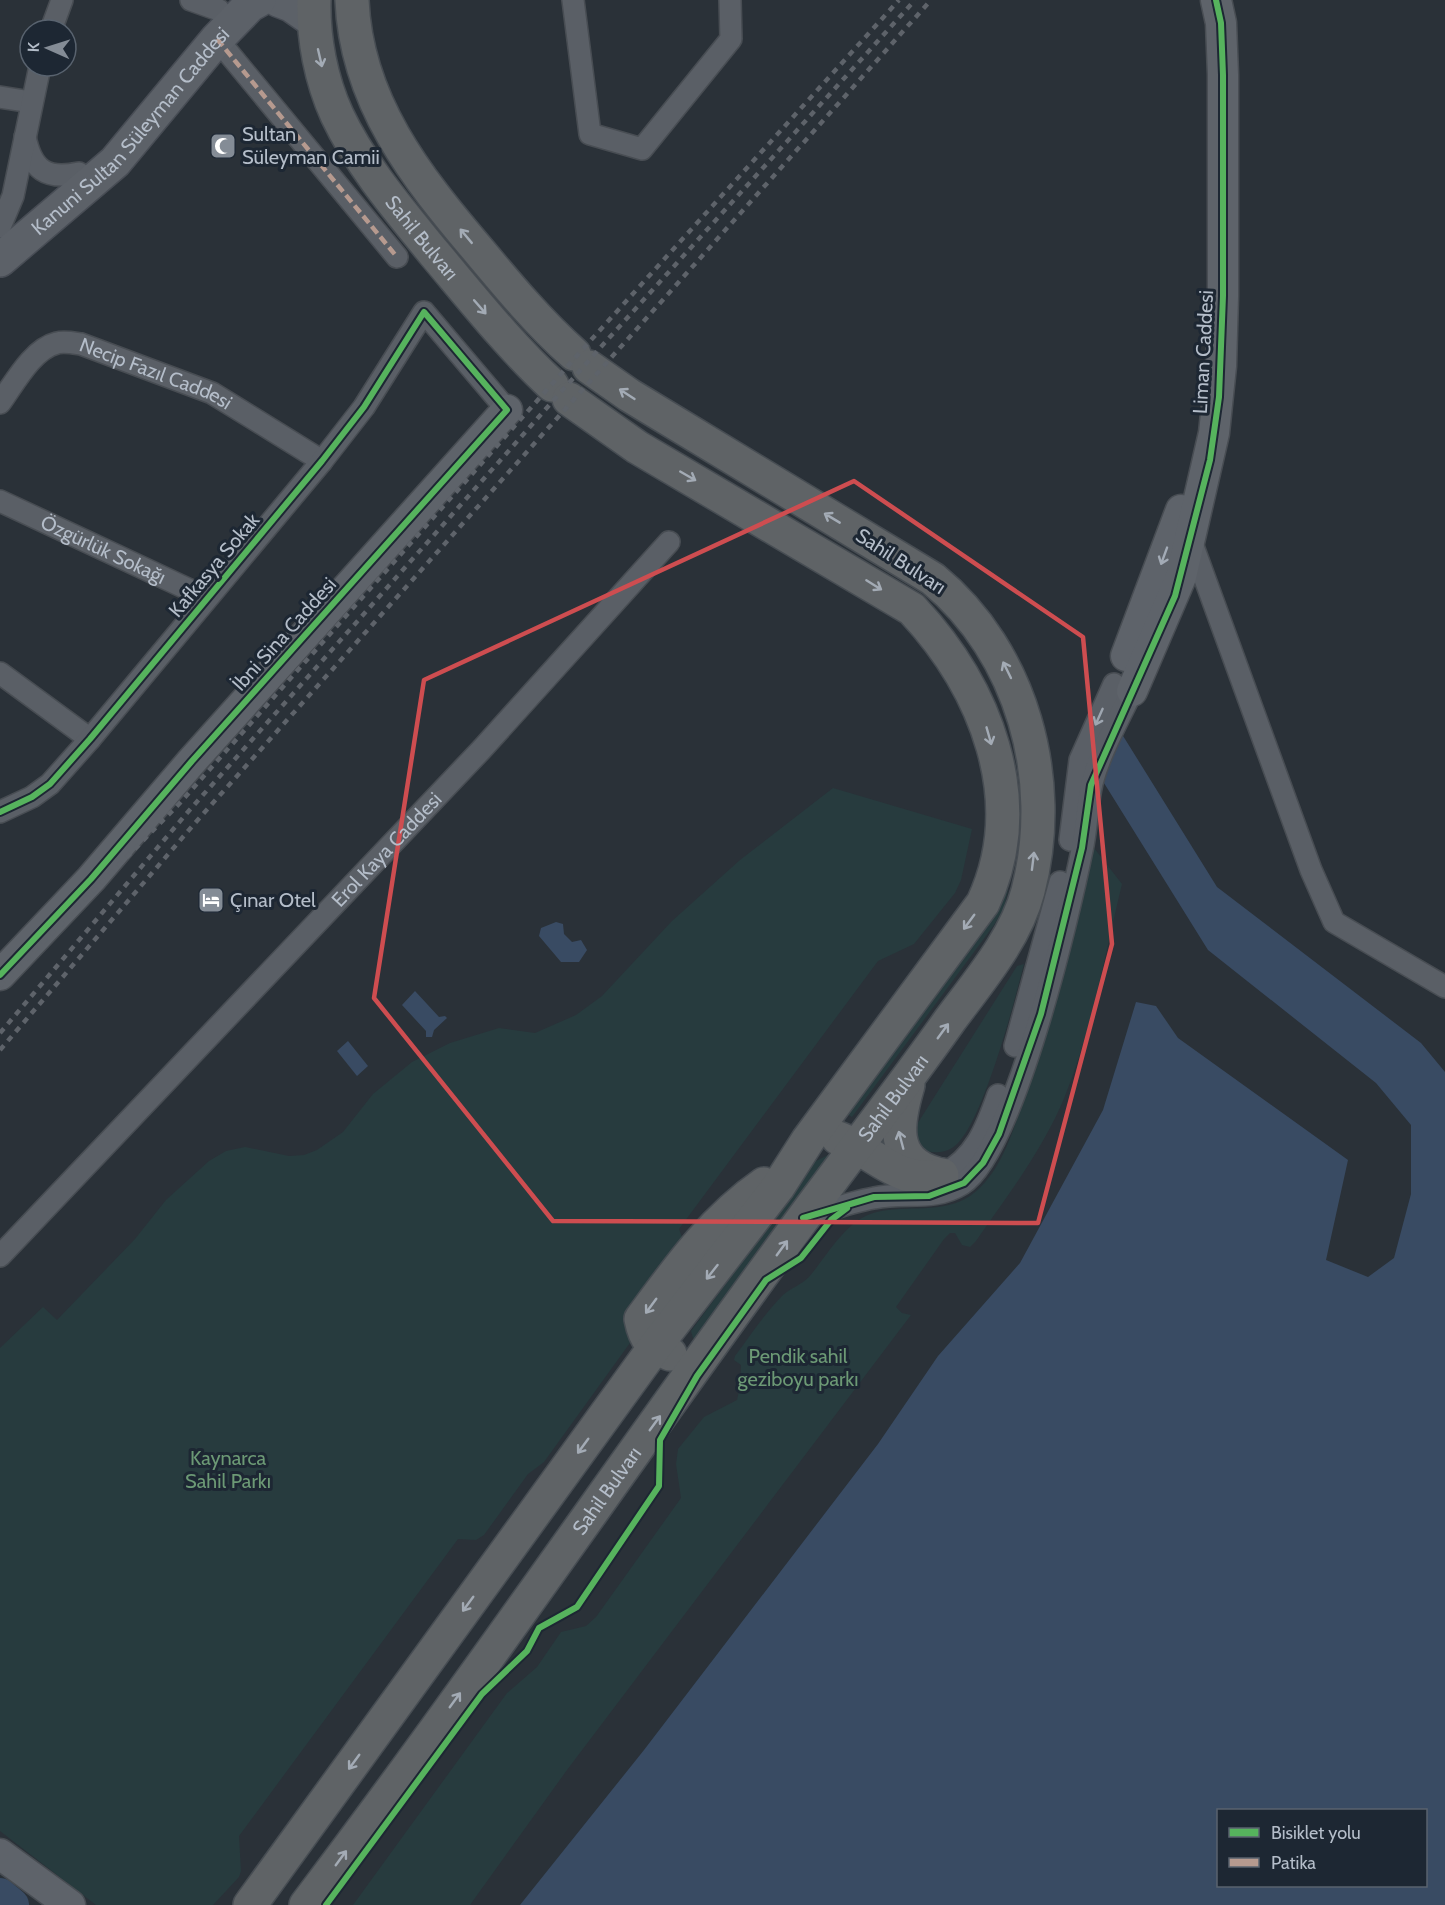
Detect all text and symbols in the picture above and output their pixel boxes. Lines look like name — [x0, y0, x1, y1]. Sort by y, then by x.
north arrow — [18, 18, 78, 78]
street label: Kanuni Sultan Süleyman Caddesi — [27, 20, 233, 240]
one-way arrow — [314, 48, 326, 67]
place label: Sultan Süleyman Camii — [242, 122, 380, 169]
mosque icon: Sultan Süleyman Camii — [208, 131, 238, 161]
street label: Sahil Bulvarı — [380, 191, 464, 285]
one-way arrow — [459, 229, 473, 244]
street label: Liman Caddesi — [1188, 289, 1218, 415]
one-way arrow — [473, 300, 487, 315]
street label: Necip Fazıl Caddesi — [76, 333, 237, 414]
one-way arrow — [620, 388, 636, 400]
one-way arrow — [679, 470, 696, 482]
street label: Kafkasya Sokak — [164, 508, 264, 622]
street label: Özgürlük Sokağı — [37, 510, 170, 589]
one-way arrow — [824, 512, 841, 524]
street label: Sahil Bulvarı — [852, 523, 950, 599]
one-way arrow — [1158, 546, 1169, 565]
street label: İbni Sina Caddesi — [227, 572, 341, 696]
one-way arrow — [865, 580, 882, 592]
one-way arrow — [1001, 662, 1013, 680]
one-way arrow — [1093, 707, 1105, 725]
one-way arrow — [984, 726, 995, 745]
street label: Erol Kaya Caddesi — [327, 787, 446, 912]
one-way arrow — [1028, 852, 1039, 872]
hotel icon: Çınar Otel — [196, 885, 226, 915]
place label: Çınar Otel — [230, 888, 316, 912]
one-way arrow — [963, 913, 976, 929]
one-way arrow — [936, 1023, 949, 1039]
street label: Sahil Bulvarı — [853, 1050, 933, 1146]
one-way arrow — [895, 1131, 906, 1150]
one-way arrow — [776, 1240, 788, 1256]
one-way arrow — [706, 1263, 719, 1279]
one-way arrow — [644, 1298, 657, 1314]
park label: Pendik sahil geziboyu parkı — [737, 1344, 859, 1391]
one-way arrow — [649, 1415, 661, 1431]
one-way arrow — [577, 1437, 589, 1453]
street label: Sahil Bulvarı — [567, 1442, 646, 1539]
park label: Kaynarca Sahil Parkı — [185, 1446, 271, 1493]
one-way arrow — [462, 1595, 475, 1611]
one-way arrow — [449, 1693, 461, 1709]
one-way arrow — [348, 1753, 360, 1769]
legend — [1217, 1809, 1427, 1887]
text: Bisiklet yolu — [1271, 1822, 1361, 1844]
one-way arrow — [334, 1851, 347, 1867]
text: Patika — [1271, 1852, 1316, 1874]

